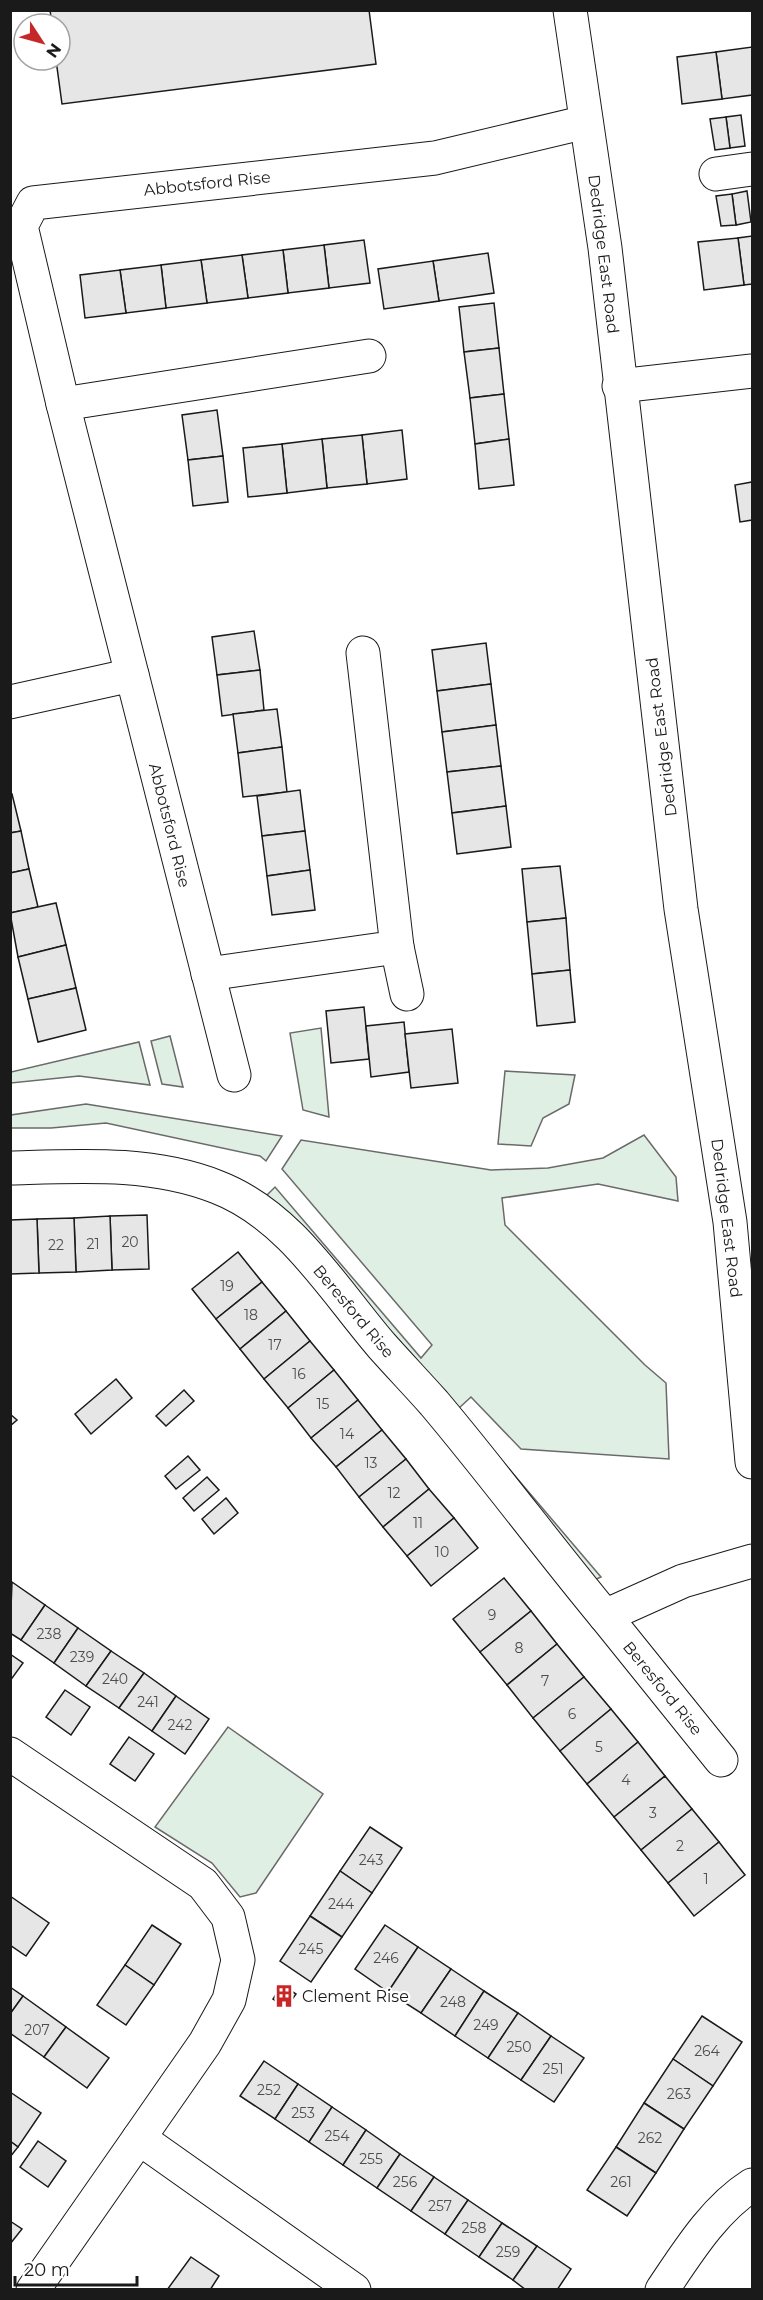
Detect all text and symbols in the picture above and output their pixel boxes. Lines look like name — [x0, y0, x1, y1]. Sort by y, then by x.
north arrow — [12, 12, 72, 72]
text: N — [42, 40, 65, 61]
street label: Abbotsford Rise — [143, 167, 271, 200]
street label: Dedridge East Road — [584, 173, 623, 335]
street label: Dedridge East Road — [642, 656, 681, 818]
street label: Abbotsford Rise — [145, 761, 194, 889]
street label: Dedridge East Road — [707, 1137, 746, 1299]
house number: 20 — [121, 1233, 139, 1251]
house number: 21 — [86, 1235, 100, 1253]
house number: 22 — [48, 1236, 64, 1254]
street label: Beresford Rise — [309, 1261, 398, 1362]
house number: 19 — [220, 1277, 234, 1295]
house number: 18 — [244, 1306, 258, 1324]
house number: 17 — [268, 1336, 282, 1354]
house number: 16 — [292, 1365, 306, 1383]
house number: 15 — [317, 1395, 330, 1413]
house number: 14 — [340, 1425, 355, 1443]
house number: 13 — [365, 1454, 378, 1472]
house number: 12 — [387, 1484, 401, 1502]
house number: 11 — [413, 1514, 423, 1532]
house number: 10 — [435, 1543, 449, 1561]
house number: 9 — [488, 1606, 496, 1624]
house number: 238 — [37, 1625, 61, 1643]
street label: Beresford Rise — [619, 1638, 706, 1739]
house number: 8 — [515, 1639, 524, 1657]
house number: 239 — [70, 1648, 94, 1666]
house number: 240 — [102, 1670, 128, 1688]
house number: 7 — [541, 1672, 549, 1690]
house number: 241 — [137, 1693, 159, 1711]
house number: 6 — [568, 1705, 577, 1723]
house number: 242 — [168, 1716, 192, 1734]
house number: 5 — [595, 1738, 603, 1756]
house number: 4 — [621, 1771, 631, 1789]
house number: 3 — [649, 1804, 657, 1822]
house number: 2 — [676, 1837, 684, 1855]
house number: 243 — [359, 1851, 383, 1869]
house number: 1 — [703, 1870, 709, 1888]
house number: 244 — [328, 1895, 355, 1913]
house number: 245 — [299, 1940, 323, 1958]
house number: 246 — [373, 1949, 399, 1967]
building icon: Clement Rise — [271, 1983, 297, 2009]
place label: Clement Rise — [302, 1987, 409, 2006]
house number: 248 — [440, 1993, 466, 2011]
house number: 249 — [473, 2016, 499, 2034]
house number: 207 — [24, 2021, 50, 2039]
house number: 250 — [506, 2038, 532, 2056]
house number: 264 — [694, 2042, 721, 2060]
house number: 251 — [543, 2060, 563, 2078]
house number: 252 — [257, 2081, 281, 2099]
house number: 263 — [667, 2085, 691, 2103]
house number: 253 — [291, 2104, 315, 2122]
house number: 254 — [324, 2127, 350, 2145]
house number: 262 — [638, 2129, 662, 2147]
house number: 255 — [359, 2150, 383, 2168]
house number: 256 — [393, 2173, 418, 2191]
house number: 261 — [610, 2173, 632, 2191]
house number: 257 — [428, 2197, 452, 2215]
house number: 258 — [462, 2219, 486, 2237]
house number: 259 — [496, 2243, 520, 2261]
scale bar — [15, 2249, 136, 2287]
text: 20 m — [24, 2259, 70, 2281]

